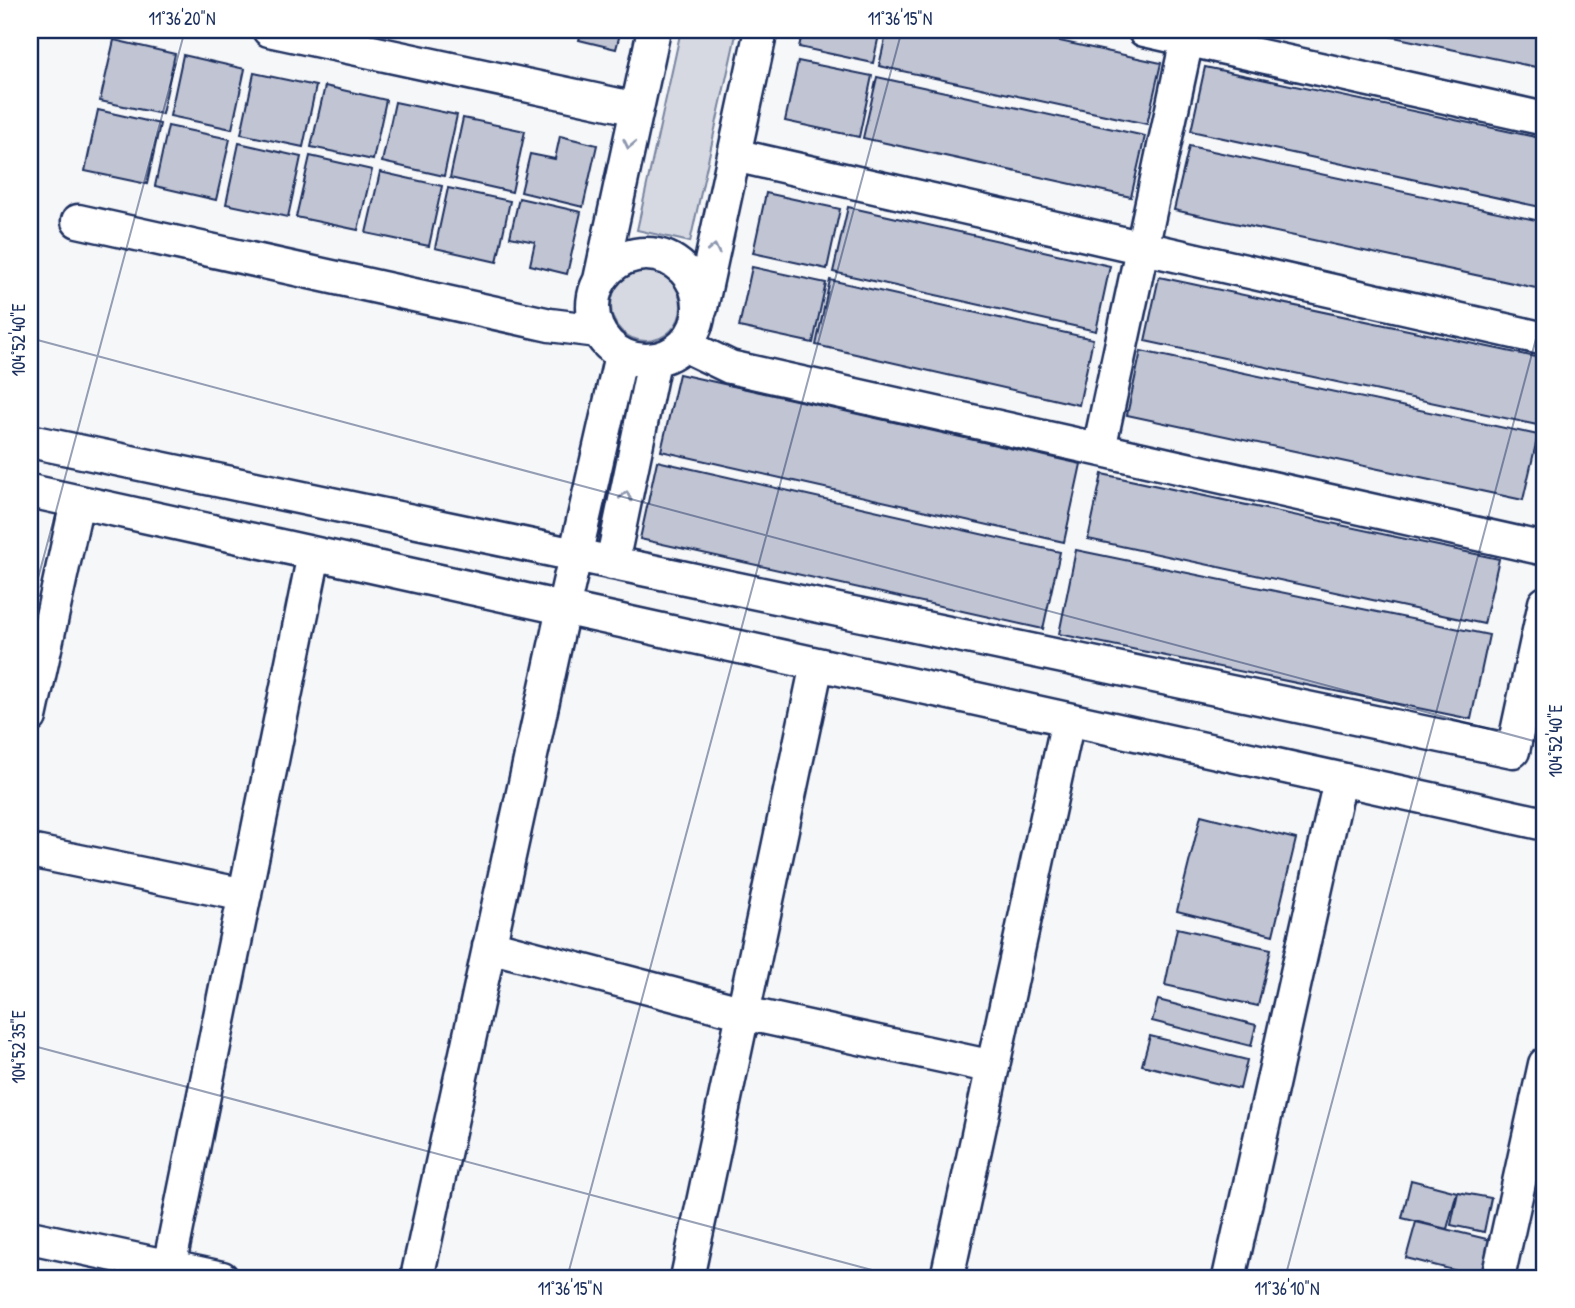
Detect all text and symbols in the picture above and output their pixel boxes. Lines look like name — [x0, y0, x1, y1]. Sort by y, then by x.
text: 11°36'20"N — [149, 6, 215, 31]
text: 11°36'15"N — [868, 6, 932, 31]
one-way arrow — [623, 138, 638, 150]
one-way arrow — [705, 243, 720, 255]
text: 104°52'40"E — [6, 304, 31, 376]
one-way arrow — [618, 490, 633, 502]
text: 104°52'40"E — [1543, 705, 1568, 777]
text: 104°52'35"E — [6, 1010, 31, 1084]
text: 11°36'15"N — [538, 1276, 602, 1301]
text: 11°36'10"N — [1254, 1276, 1320, 1301]

